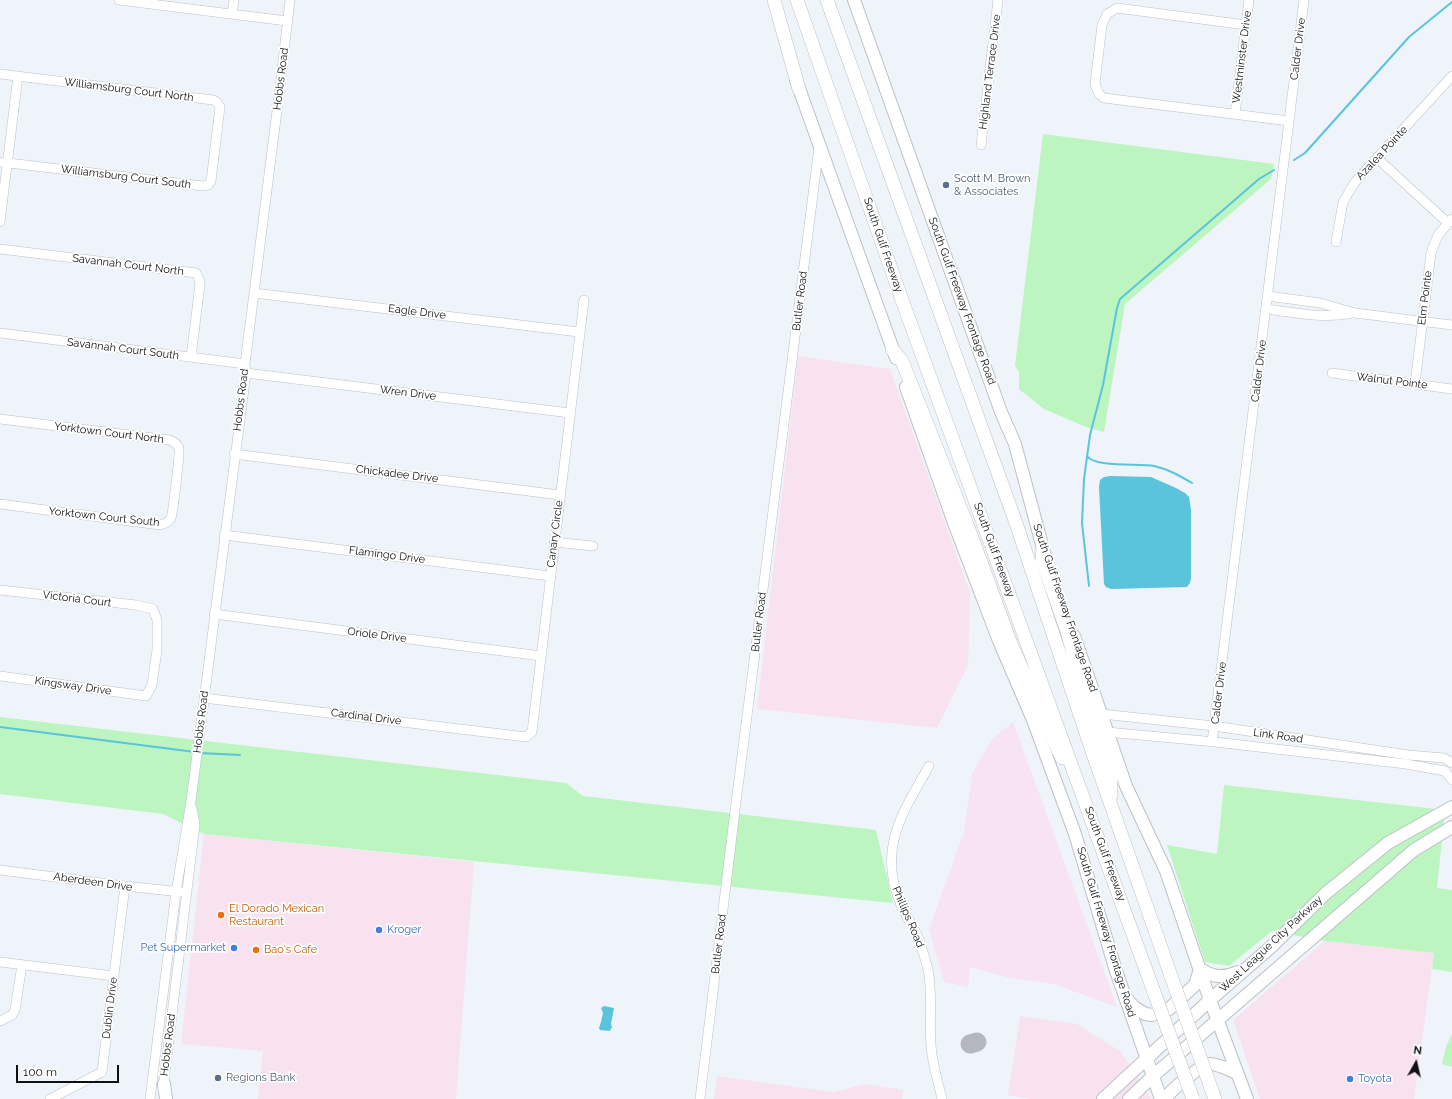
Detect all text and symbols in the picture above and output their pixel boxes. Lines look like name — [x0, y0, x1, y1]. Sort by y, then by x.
street label: Westminster Drive — [1230, 10, 1254, 104]
street label: Highland Terrace Drive — [976, 14, 1004, 130]
street label: Calder Drive — [1288, 17, 1308, 81]
street label: Hobbs Road — [271, 47, 291, 111]
street label: Williamsburg Court North — [64, 76, 194, 104]
street label: Azalea Pointe — [1354, 123, 1410, 183]
street label: Williamsburg Court South — [60, 162, 192, 192]
place label: Scott M. Brown & Associates — [954, 172, 1031, 198]
marker: Scott M. Brown & Associates — [941, 180, 951, 190]
street label: South Gulf Freeway — [861, 196, 905, 294]
street label: South Gulf Freeway Frontage Road — [926, 216, 998, 386]
street label: Savannah Court North — [72, 252, 184, 278]
street label: Butler Road — [790, 270, 810, 332]
street label: Elm Pointe — [1415, 270, 1435, 326]
street label: Eagle Drive — [387, 302, 447, 322]
street label: Savannah Court South — [66, 336, 180, 362]
street label: Calder Drive — [1249, 339, 1269, 403]
street label: Hobbs Road — [231, 368, 251, 432]
street label: Walnut Pointe — [1356, 370, 1428, 392]
street label: Wren Drive — [379, 383, 437, 403]
street label: Yorktown Court North — [53, 420, 165, 446]
street label: Chickadee Drive — [355, 462, 439, 486]
street label: Canary Circle — [544, 500, 566, 568]
street label: South Gulf Freeway — [971, 501, 1017, 599]
street label: Yorktown Court South — [48, 505, 160, 529]
street label: South Gulf Freeway Frontage Road — [1030, 522, 1100, 694]
street label: Flamingo Drive — [348, 544, 426, 566]
street label: Victoria Court — [42, 588, 112, 610]
street label: Butler Road — [749, 591, 769, 653]
street label: Oriole Drive — [347, 625, 407, 645]
street label: Calder Drive — [1209, 661, 1229, 725]
street label: Kingsway Drive — [34, 674, 112, 698]
street label: Hobbs Road — [191, 690, 211, 754]
street label: Cardinal Drive — [330, 706, 402, 728]
street label: Link Road — [1252, 726, 1304, 746]
street label: South Gulf Freeway — [1082, 805, 1128, 903]
street label: South Gulf Freeway Frontage Road — [1074, 845, 1138, 1019]
street label: Aberdeen Drive — [53, 870, 133, 894]
street label: Phillips Road — [889, 884, 927, 950]
street label: West League City Parkway — [1217, 893, 1325, 995]
place label: El Dorado Mexican Restaurant — [229, 902, 324, 928]
marker: El Dorado Mexican Restaurant — [216, 910, 226, 920]
street label: Butler Road — [709, 913, 729, 975]
place label: Kroger — [387, 923, 421, 937]
marker: Kroger — [374, 925, 384, 935]
place label: Pet Supermarket — [140, 941, 226, 955]
marker: Pet Supermarket — [229, 943, 239, 953]
place label: Bao's Cafe — [264, 943, 317, 957]
marker: Bao's Cafe — [251, 945, 261, 955]
street label: Dublin Drive — [100, 976, 120, 1040]
street label: Hobbs Road — [158, 1013, 178, 1077]
north arrow — [1396, 1043, 1436, 1083]
text: N — [1413, 1044, 1423, 1058]
scale bar — [18, 1057, 121, 1083]
text: 100 m — [23, 1065, 57, 1079]
place label: Regions Bank — [226, 1071, 295, 1085]
place label: Toyota — [1358, 1072, 1392, 1086]
marker: Regions Bank — [213, 1073, 223, 1083]
marker: Toyota — [1345, 1074, 1355, 1084]

